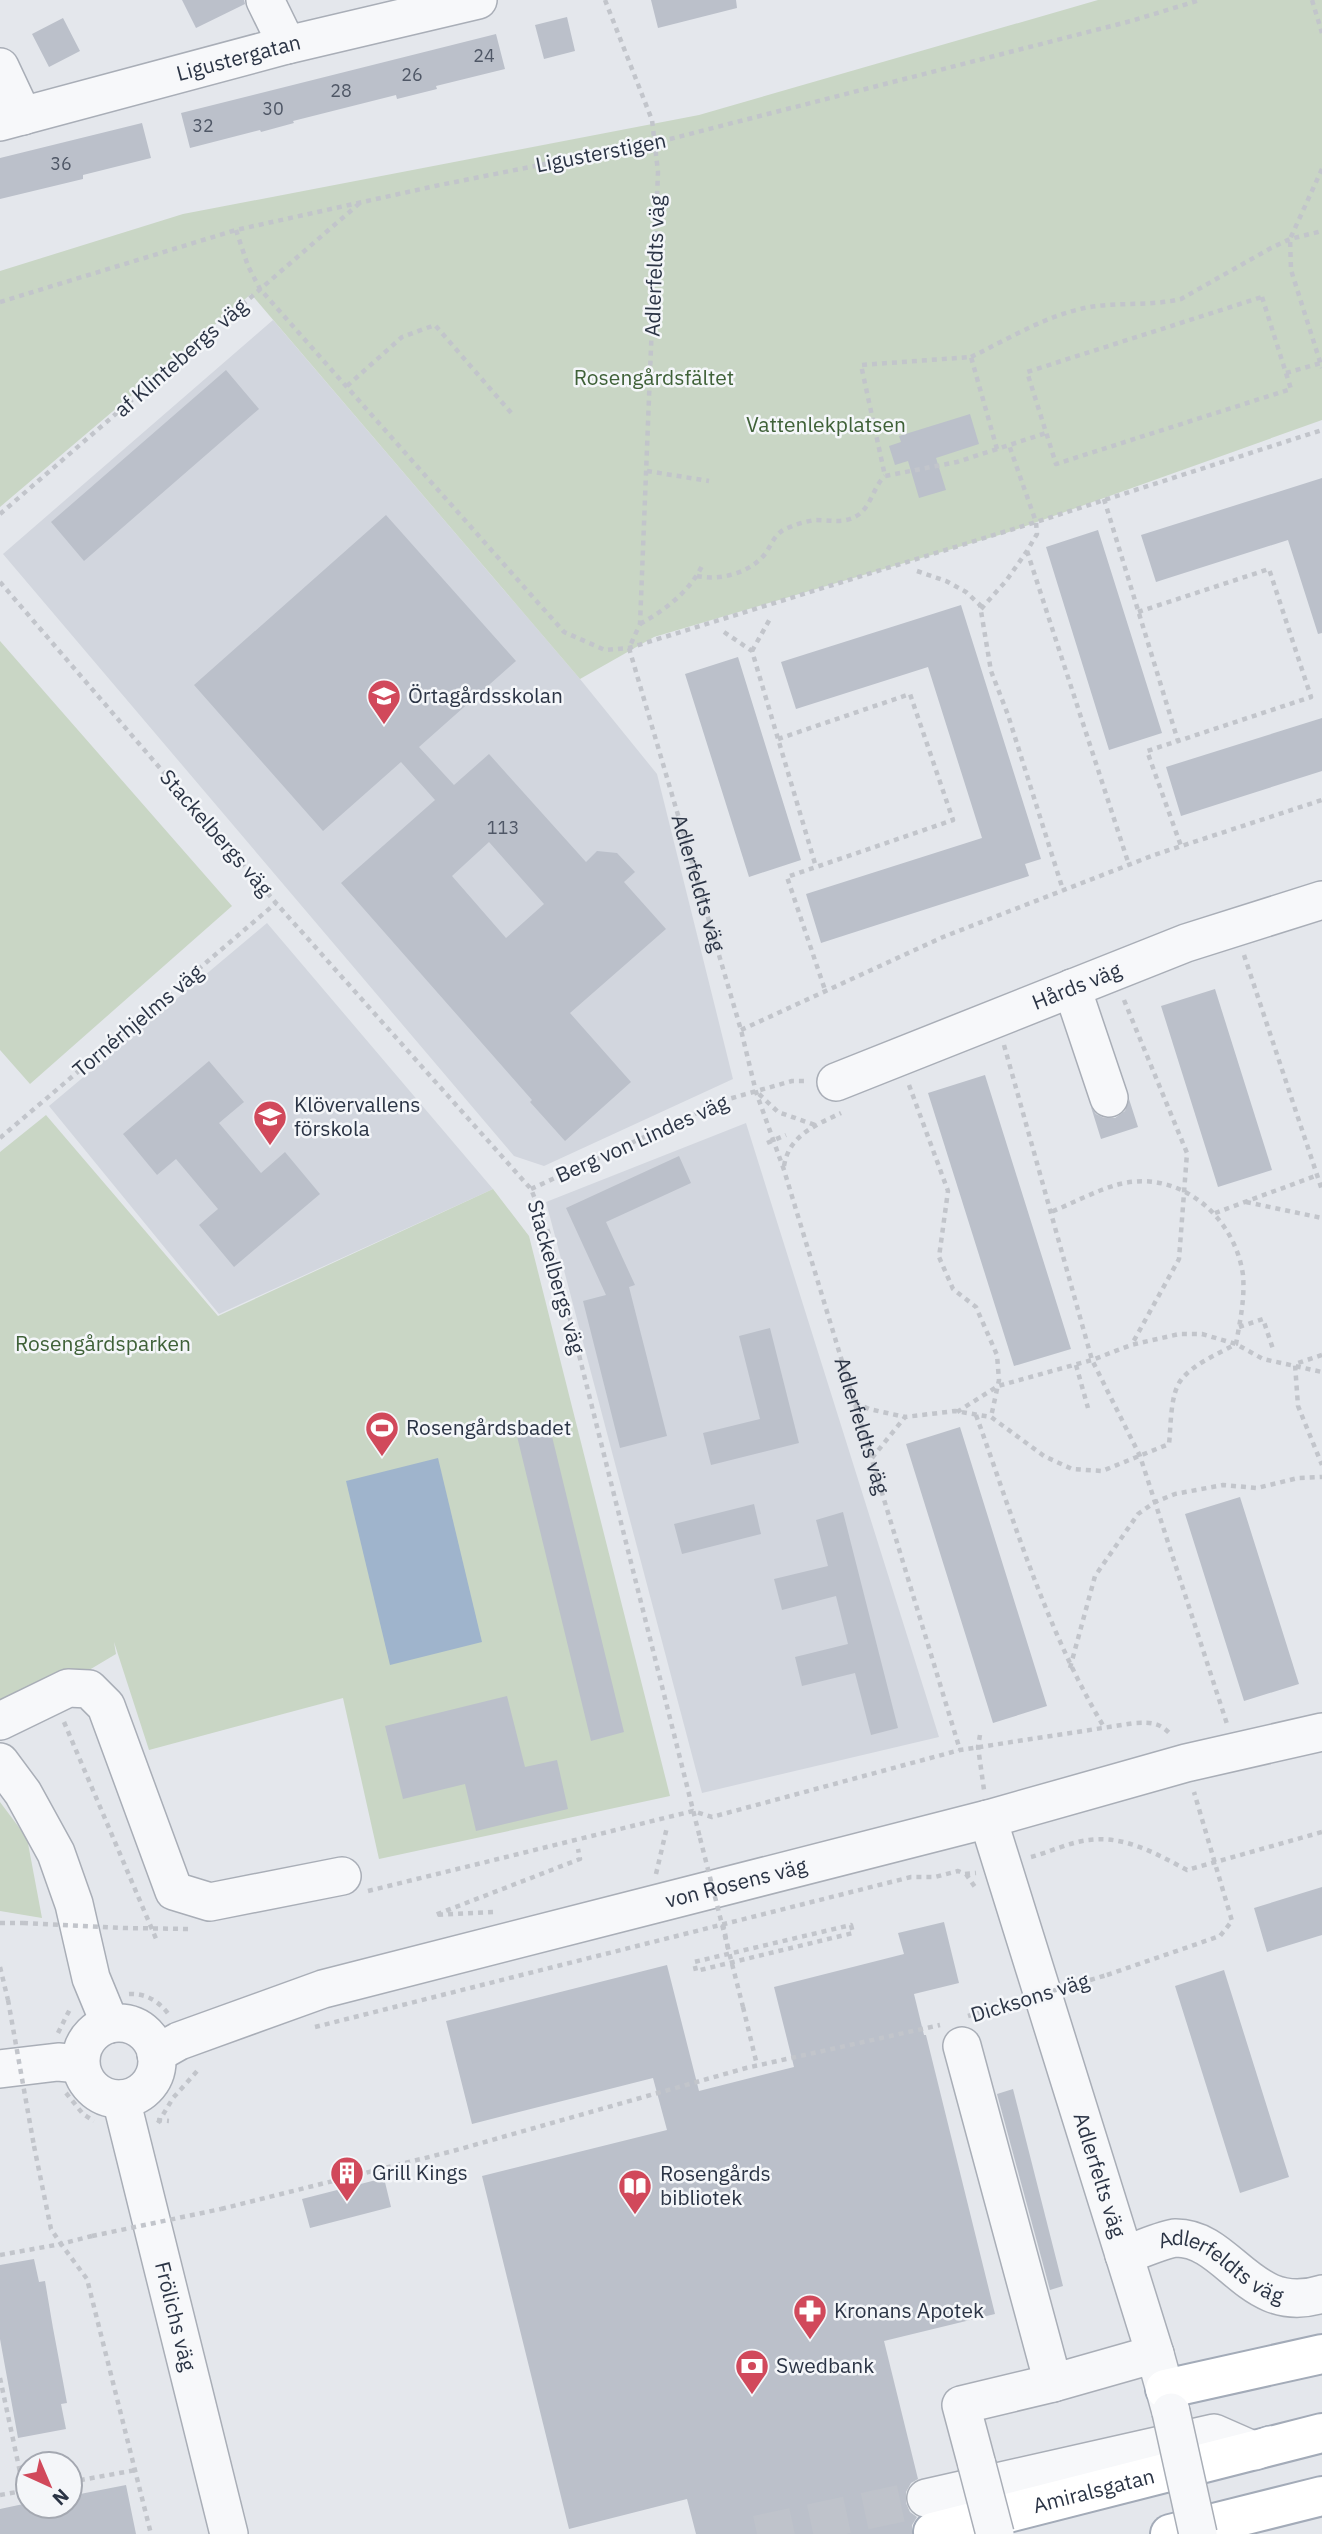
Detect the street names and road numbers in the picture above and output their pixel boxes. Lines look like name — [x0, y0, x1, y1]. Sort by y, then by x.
street label: Ligustergatan — [173, 27, 303, 87]
street label: Ligusterstigen — [533, 126, 668, 178]
street label: Adlerfeldts väg — [638, 195, 670, 337]
street label: af Klintebergs väg — [108, 292, 253, 423]
street label: Stackelbergs väg — [154, 763, 279, 902]
street label: Adlerfeldts väg — [665, 811, 732, 955]
street label: Hårds väg — [1028, 955, 1125, 1016]
street label: Tornérhjelms väg — [66, 958, 208, 1083]
street label: Berg von Lindes väg — [551, 1087, 732, 1189]
street label: Stackelbergs väg — [522, 1196, 592, 1357]
street label: Adlerfeldts väg — [829, 1354, 897, 1497]
street label: von Rosens väg — [662, 1851, 810, 1914]
street label: Dicksons väg — [967, 1966, 1092, 2028]
street label: Adlerfelts väg — [1067, 2109, 1133, 2241]
street label: Adlerfeldts väg — [1155, 2223, 1287, 2309]
street label: Frölichs väg — [149, 2259, 203, 2374]
street label: Amiralsgatan — [1030, 2461, 1157, 2519]

